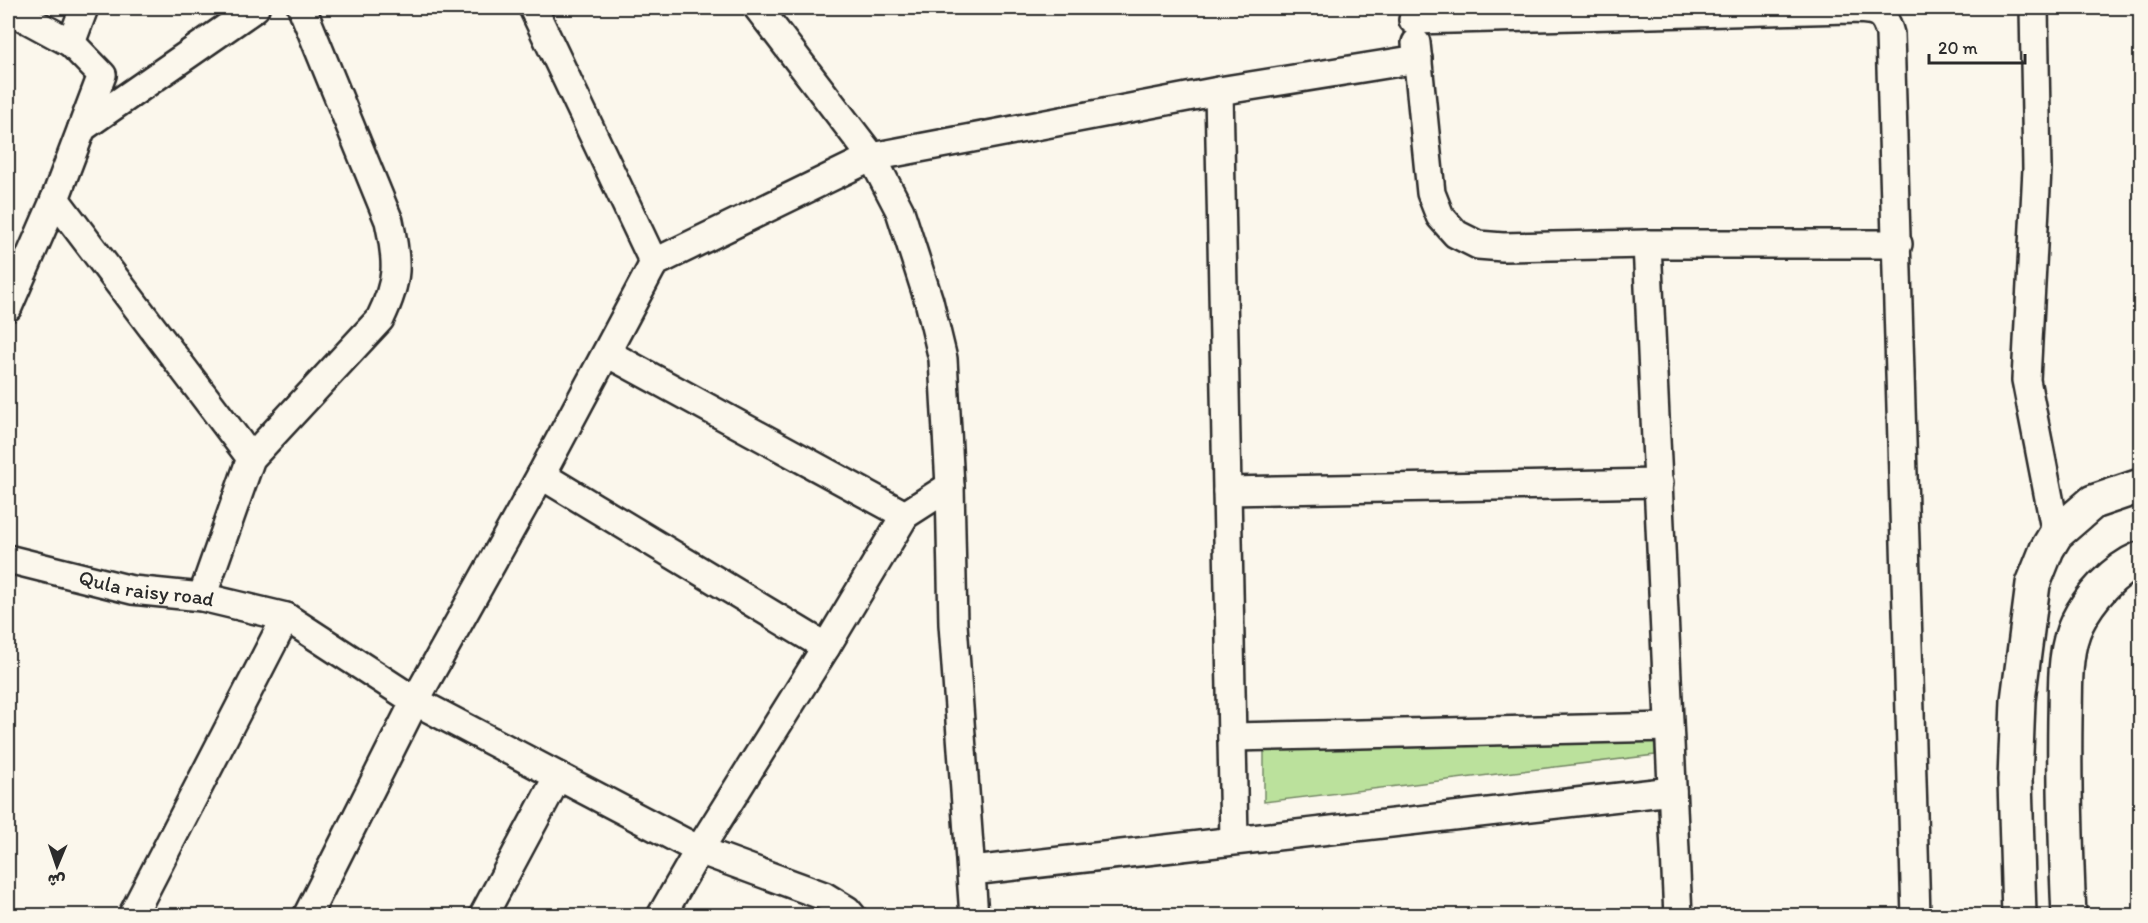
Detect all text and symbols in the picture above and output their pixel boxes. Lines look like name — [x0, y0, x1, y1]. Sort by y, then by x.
scale bar — [1929, 27, 2025, 65]
text: 20 m — [1938, 37, 1978, 59]
street label: Qula raisy road — [76, 564, 218, 612]
north arrow — [27, 836, 87, 896]
text: ش — [47, 871, 66, 890]

